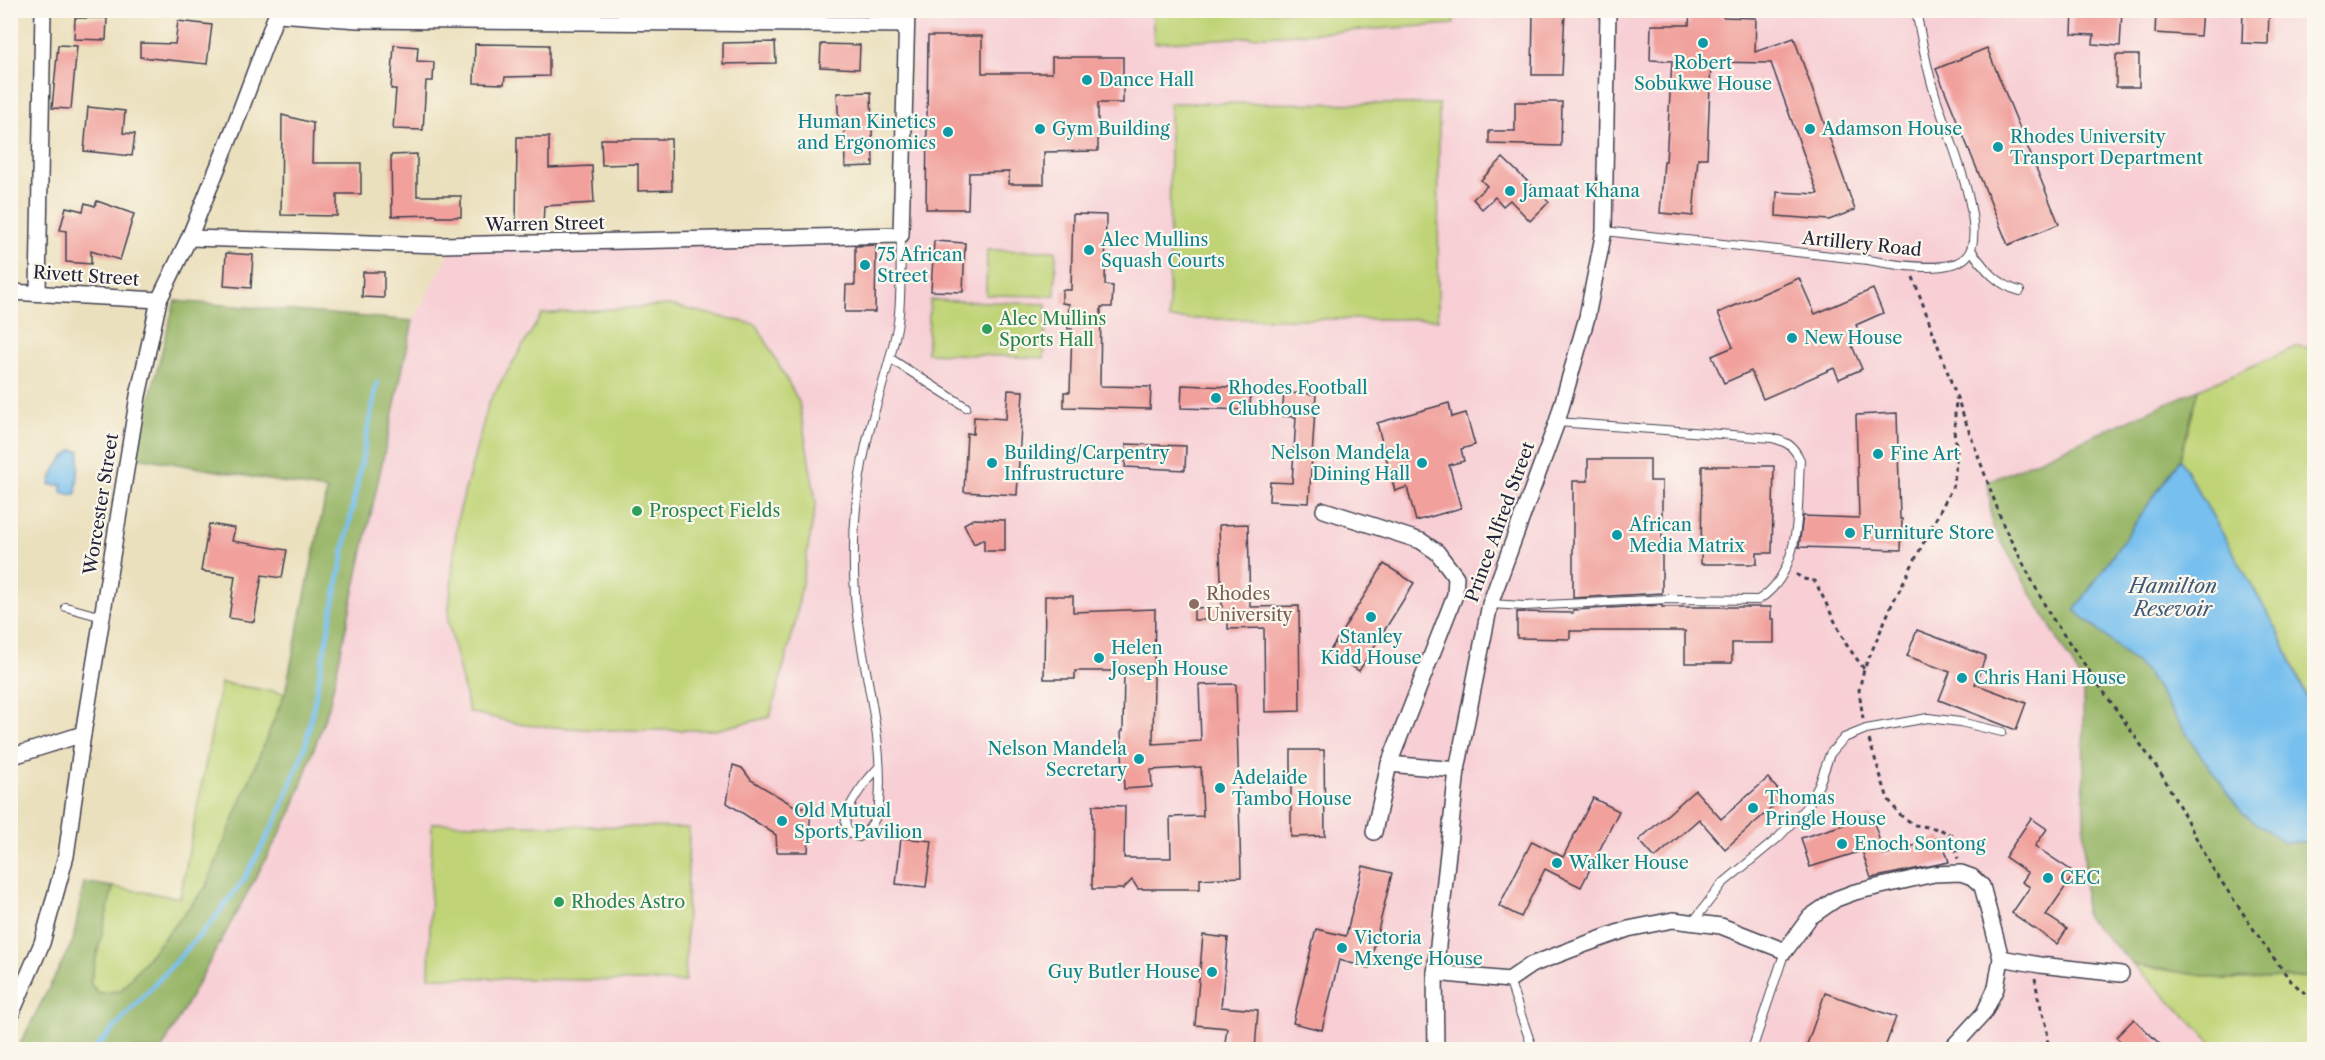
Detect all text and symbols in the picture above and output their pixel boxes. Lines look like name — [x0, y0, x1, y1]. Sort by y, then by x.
marker: Robert Sobukwe House — [1696, 36, 1710, 50]
place label: Robert Sobukwe House — [1634, 52, 1772, 95]
place label: Dance Hall — [1099, 69, 1194, 91]
marker: Dance Hall — [1080, 73, 1094, 87]
place label: Human Kinetics and Ergonomics — [797, 111, 936, 154]
place label: Gym Building — [1052, 118, 1170, 140]
place label: Adamson House — [1821, 118, 1962, 140]
marker: Gym Building — [1033, 122, 1047, 136]
marker: Adamson House — [1803, 122, 1817, 136]
marker: Human Kinetics and Ergonomics — [941, 125, 955, 139]
place label: Rhodes University Transport Department — [2010, 126, 2204, 169]
marker: Rhodes University Transport Department — [1991, 140, 2005, 154]
place label: Jamaat Khana — [1519, 180, 1641, 202]
marker: Jamaat Khana — [1503, 184, 1517, 198]
street label: Warren Street — [484, 212, 606, 236]
street label: Artillery Road — [1800, 227, 1923, 261]
place label: Alec Mullins Squash Courts — [1100, 229, 1225, 272]
marker: Alec Mullins Squash Courts — [1082, 243, 1096, 257]
place label: 75 African Street — [877, 244, 963, 287]
marker: 75 African Street — [858, 258, 872, 272]
street label: Rivett Street — [32, 261, 140, 291]
place label: Alec Mullins Sports Hall — [998, 308, 1106, 351]
marker: Alec Mullins Sports Hall — [980, 322, 994, 336]
place label: New House — [1804, 327, 1902, 349]
marker: New House — [1785, 331, 1799, 345]
place label: Rhodes Football Clubhouse — [1228, 377, 1368, 420]
marker: Rhodes Football Clubhouse — [1209, 391, 1223, 405]
street label: Worcester Street — [79, 431, 123, 577]
street label: Prince Alfred Street — [1461, 438, 1539, 605]
place label: Building/Carpentry Infrustructure — [1004, 442, 1171, 485]
place label: Nelson Mandela Dining Hall — [1271, 442, 1410, 485]
place label: Fine Art — [1890, 443, 1960, 465]
marker: Fine Art — [1871, 447, 1885, 461]
marker: Building/Carpentry Infrustructure — [985, 456, 999, 470]
marker: Nelson Mandela Dining Hall — [1415, 456, 1429, 470]
place label: Prospect Fields — [649, 500, 780, 522]
marker: Prospect Fields — [630, 504, 644, 518]
place label: African Media Matrix — [1628, 514, 1745, 557]
place label: Furniture Store — [1862, 522, 1994, 544]
marker: Furniture Store — [1843, 526, 1857, 540]
marker: African Media Matrix — [1610, 528, 1624, 542]
water label: Hamilton Resevoir — [2127, 574, 2217, 621]
place label: Rhodes University — [1206, 583, 1294, 626]
marker: Rhodes University — [1187, 597, 1201, 611]
marker: Stanley Kidd House — [1364, 610, 1378, 624]
place label: Stanley Kidd House — [1320, 626, 1422, 669]
place label: Helen Joseph House — [1108, 637, 1228, 680]
marker: Helen Joseph House — [1092, 651, 1106, 665]
place label: Chris Hani House — [1974, 667, 2126, 689]
marker: Chris Hani House — [1955, 671, 1969, 685]
place label: Nelson Mandela Secretary — [988, 738, 1128, 781]
marker: Nelson Mandela Secretary — [1132, 752, 1146, 766]
place label: Adelaide Tambo House — [1231, 767, 1352, 810]
marker: Adelaide Tambo House — [1213, 781, 1227, 795]
place label: Thomas Pringle House — [1765, 787, 1886, 830]
place label: Old Mutual Sports Pavilion — [794, 800, 922, 843]
marker: Thomas Pringle House — [1746, 801, 1760, 815]
marker: Old Mutual Sports Pavilion — [775, 814, 789, 828]
place label: Enoch Sontong — [1854, 833, 1986, 855]
marker: Enoch Sontong — [1835, 837, 1849, 851]
place label: Walker House — [1568, 852, 1689, 874]
marker: Walker House — [1550, 856, 1564, 870]
place label: CEC — [2060, 867, 2100, 889]
marker: CEC — [2041, 871, 2055, 885]
place label: Rhodes Astro — [571, 891, 685, 913]
marker: Rhodes Astro — [552, 895, 566, 909]
place label: Victoria Mxenge House — [1353, 927, 1483, 970]
marker: Victoria Mxenge House — [1335, 941, 1349, 955]
place label: Guy Butler House — [1048, 961, 1200, 983]
marker: Guy Butler House — [1205, 965, 1219, 979]

